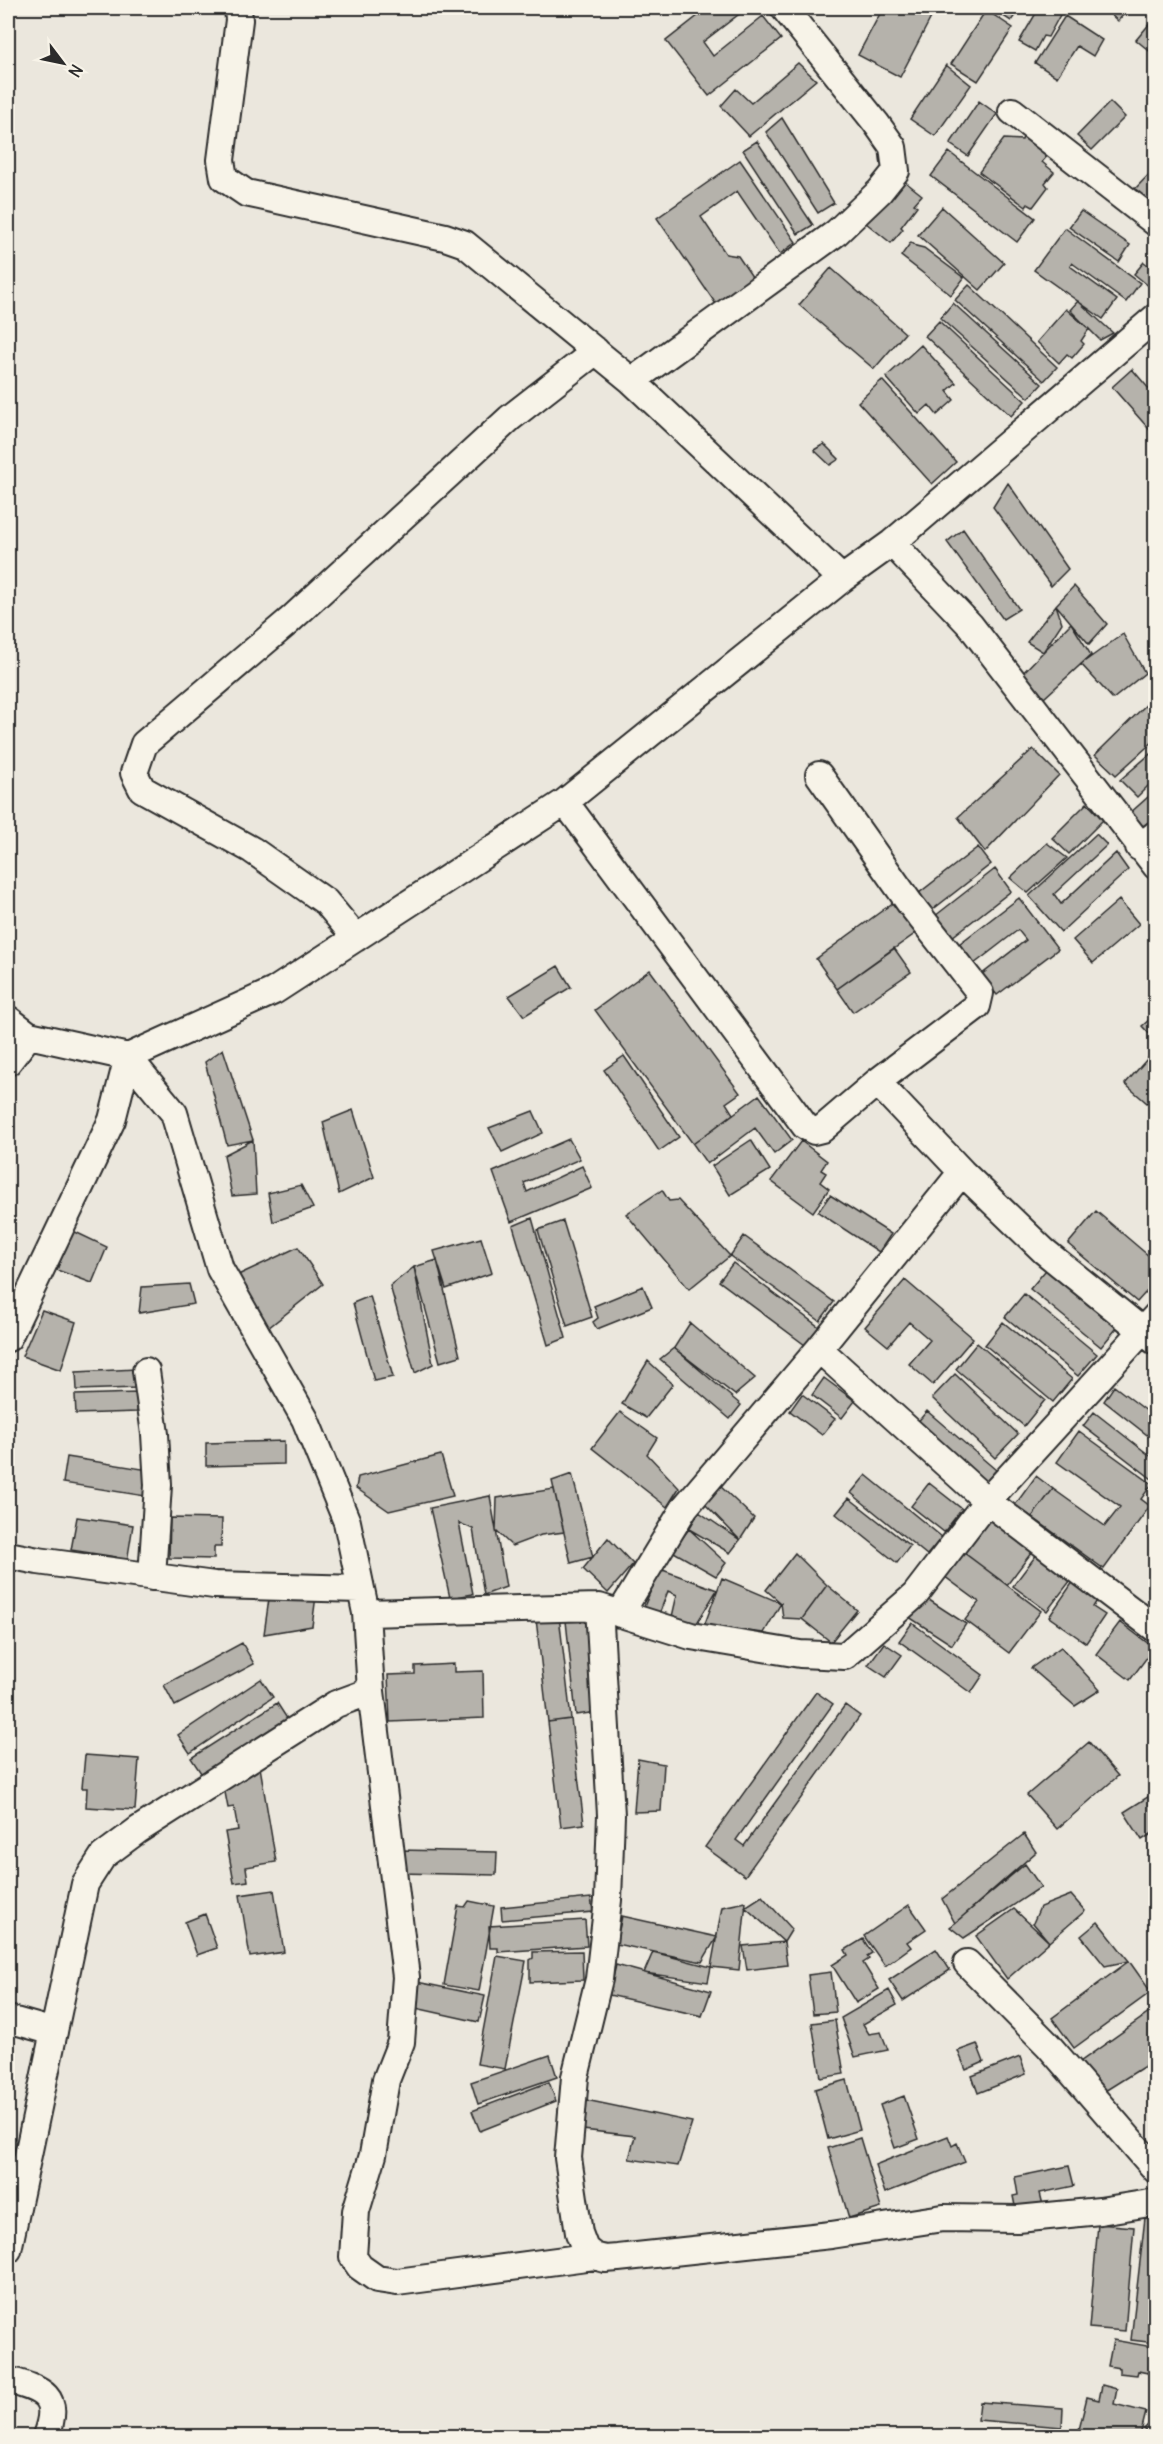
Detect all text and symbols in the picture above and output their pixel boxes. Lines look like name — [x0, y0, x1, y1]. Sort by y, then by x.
north arrow — [33, 33, 93, 93]
text: N — [64, 61, 87, 81]

